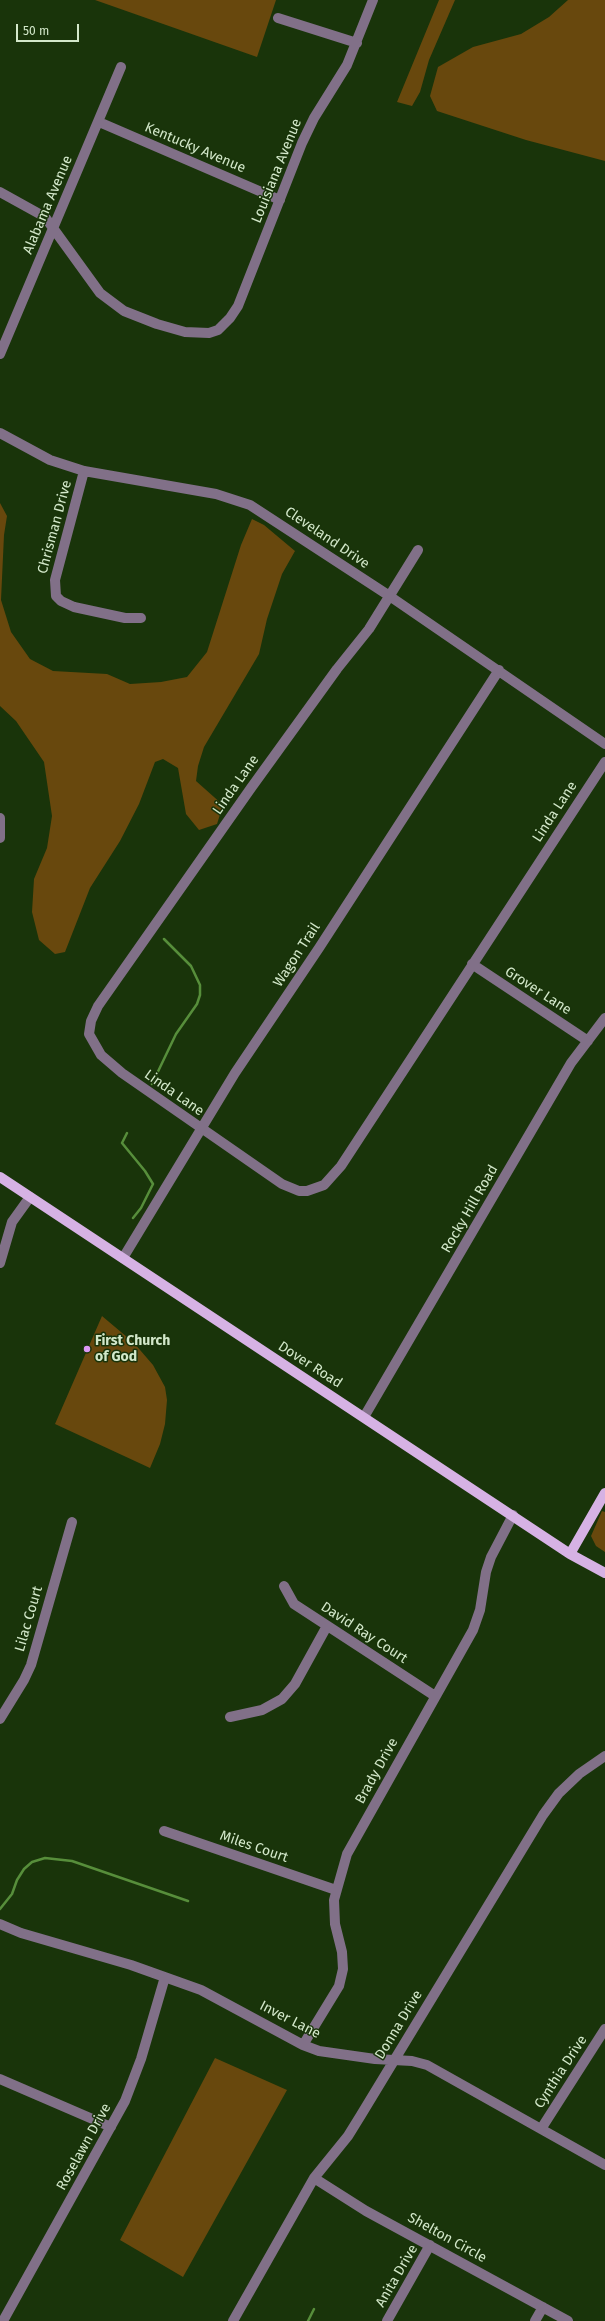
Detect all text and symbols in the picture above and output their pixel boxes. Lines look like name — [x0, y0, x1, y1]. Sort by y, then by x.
scale bar — [18, 16, 81, 42]
text: 50 m — [23, 24, 49, 38]
street label: Louisiana Avenue — [248, 116, 306, 226]
street label: Kentucky Avenue — [142, 119, 248, 177]
street label: Alabama Avenue — [20, 153, 76, 257]
street label: Chrisman Drive — [34, 478, 76, 576]
street label: Cleveland Drive — [281, 503, 373, 573]
street label: Linda Lane — [209, 752, 263, 818]
street label: Linda Lane — [529, 778, 581, 846]
street label: Wagon Trail — [270, 920, 324, 990]
street label: Grover Lane — [502, 963, 574, 1019]
street label: Linda Lane — [141, 1066, 207, 1120]
street label: Rocky Hill Road — [438, 1162, 502, 1256]
place label: First Church of God — [95, 1333, 170, 1366]
street label: Dover Road — [275, 1338, 345, 1392]
marker: First Church of God — [82, 1344, 92, 1354]
street label: Lilac Court — [12, 1584, 46, 1654]
street label: David Ray Court — [318, 1599, 410, 1667]
street label: Brady Drive — [352, 1735, 402, 1807]
street label: Miles Court — [218, 1827, 290, 1867]
street label: Donna Drive — [372, 1987, 426, 2063]
street label: Inver Lane — [257, 1998, 323, 2042]
street label: Cynthia Drive — [531, 2032, 591, 2112]
street label: Roselawn Drive — [53, 2101, 115, 2193]
street label: Shelton Circle — [405, 2209, 489, 2267]
street label: Anita Drive — [372, 2242, 422, 2310]

